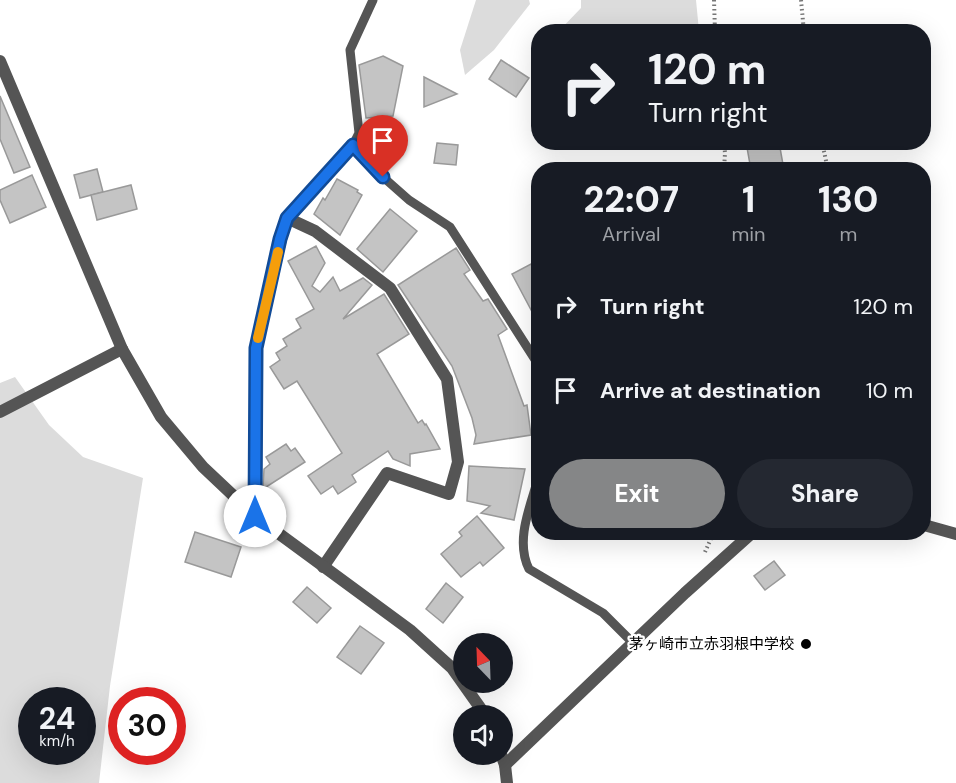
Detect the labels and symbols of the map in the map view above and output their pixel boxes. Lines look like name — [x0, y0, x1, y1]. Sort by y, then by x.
pin — [357, 115, 408, 177]
position arrow — [223, 484, 287, 548]
north arrow — [453, 633, 513, 693]
place label: 茅ヶ崎市立赤羽根中学校 — [629, 634, 794, 654]
marker: 茅ヶ崎市立赤羽根中学校 — [799, 637, 813, 651]
speed limit sign: 30 — [108, 687, 186, 765]

